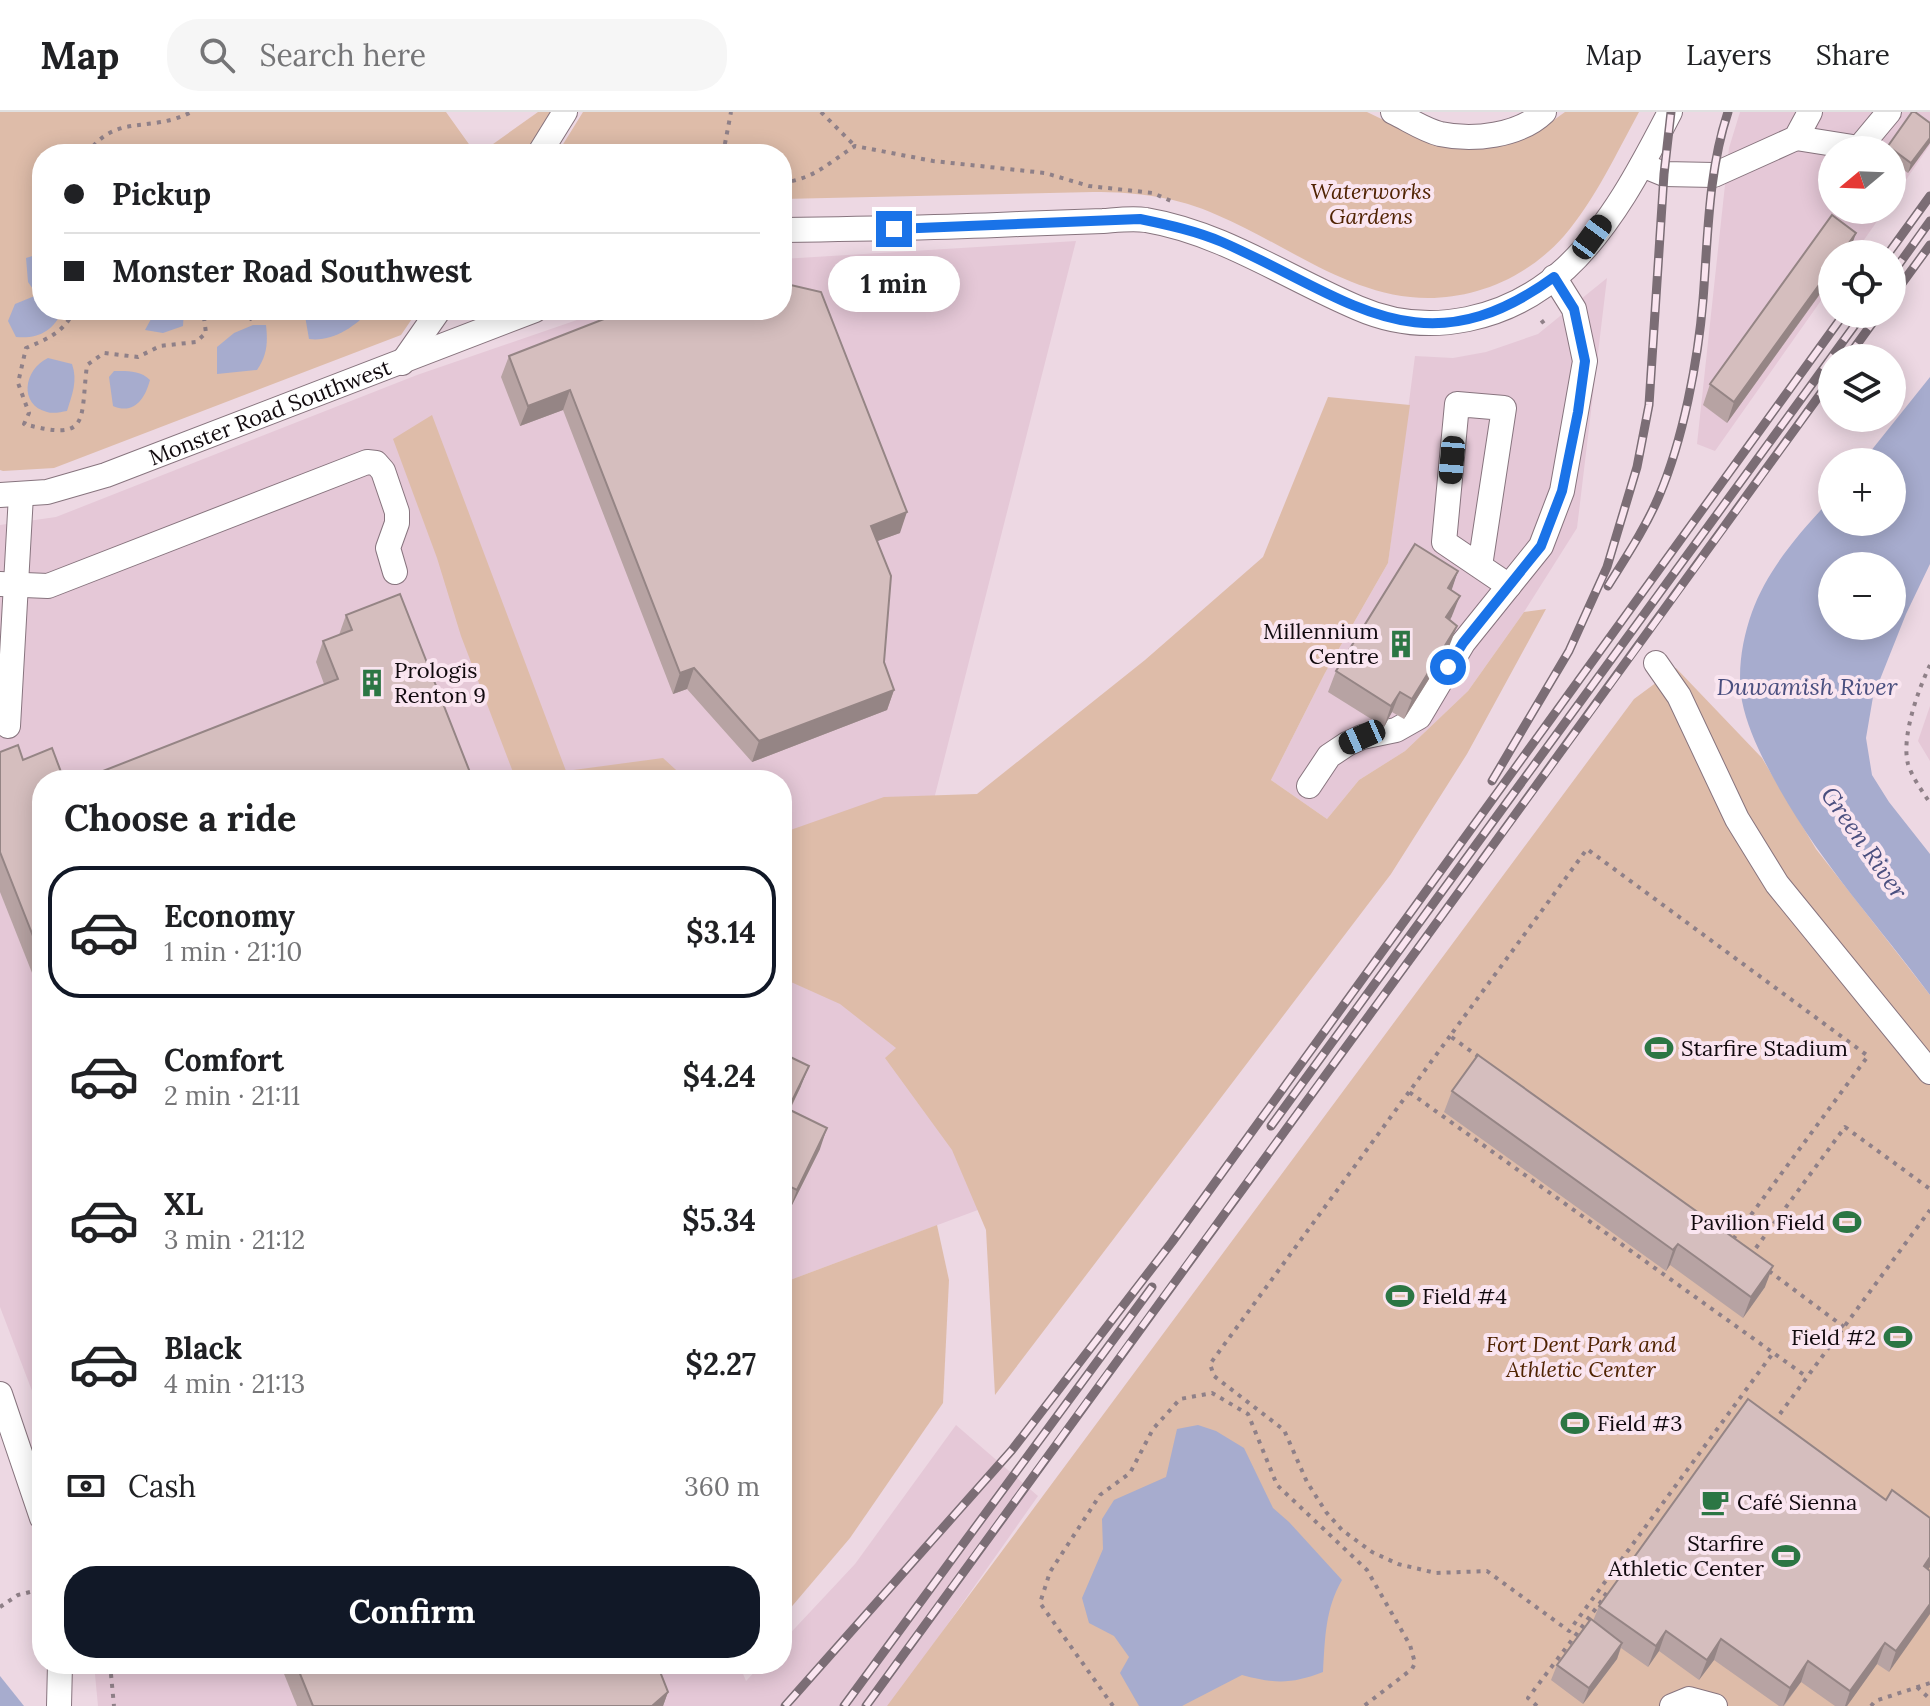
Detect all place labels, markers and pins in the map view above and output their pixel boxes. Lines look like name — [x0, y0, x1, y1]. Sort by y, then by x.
place label: Millennium Centre — [1263, 617, 1379, 670]
building icon: Millennium Centre — [1386, 629, 1416, 659]
place label: Prologis Renton 9 — [394, 656, 486, 709]
building icon: Prologis Renton 9 — [357, 668, 387, 698]
sports icon: Starfire Stadium — [1644, 1033, 1674, 1063]
place label: Starfire Stadium — [1681, 1034, 1848, 1062]
sports icon: Pavilion Field — [1832, 1207, 1862, 1237]
place label: Pavilion Field — [1690, 1208, 1825, 1236]
sports icon: Field #4 — [1385, 1281, 1415, 1311]
place label: Field #4 — [1422, 1282, 1507, 1310]
sports icon: Field #2 — [1883, 1322, 1913, 1352]
place label: Field #2 — [1791, 1323, 1876, 1351]
sports icon: Field #3 — [1560, 1408, 1590, 1438]
place label: Field #3 — [1597, 1409, 1683, 1437]
cafe icon: Café Sienna — [1700, 1487, 1730, 1517]
place label: Café Sienna — [1737, 1488, 1857, 1516]
place label: Starfire Athletic Center — [1607, 1529, 1764, 1582]
sports icon: Starfire Athletic Center — [1771, 1541, 1801, 1571]

